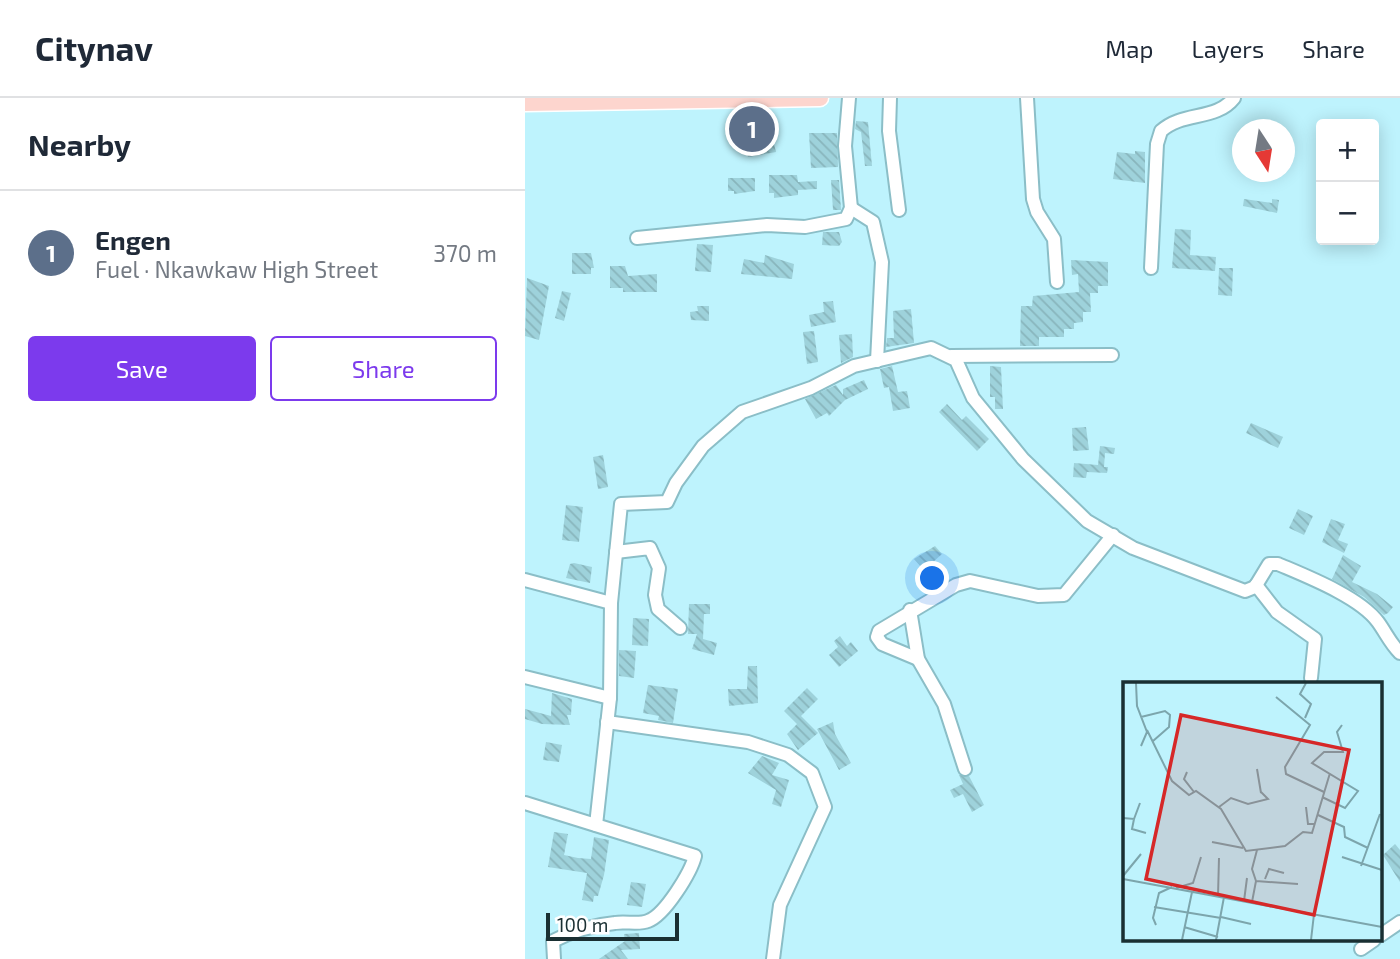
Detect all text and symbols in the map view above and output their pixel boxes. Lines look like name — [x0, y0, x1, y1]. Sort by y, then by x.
text: Citynav — [35, 28, 153, 68]
text: Map — [1105, 34, 1153, 63]
text: Layers — [1191, 34, 1264, 63]
text: Share — [1302, 34, 1365, 63]
pin: 1 — [729, 103, 775, 155]
north arrow — [1232, 119, 1295, 182]
map controls — [1316, 119, 1379, 245]
button: + — [1316, 119, 1379, 182]
text: Nearby — [28, 126, 131, 162]
button: − — [1316, 182, 1379, 245]
text: Engen — [95, 224, 171, 255]
text: 1 — [46, 239, 56, 267]
text: 370 m — [433, 239, 497, 267]
text: Fuel · Nkawkaw High Street — [95, 255, 378, 283]
button: Save — [28, 336, 256, 401]
button: Share — [270, 336, 497, 401]
your location — [915, 561, 949, 595]
inset map — [1123, 682, 1383, 942]
scale bar — [546, 910, 679, 942]
text: 100 m — [557, 913, 608, 936]

